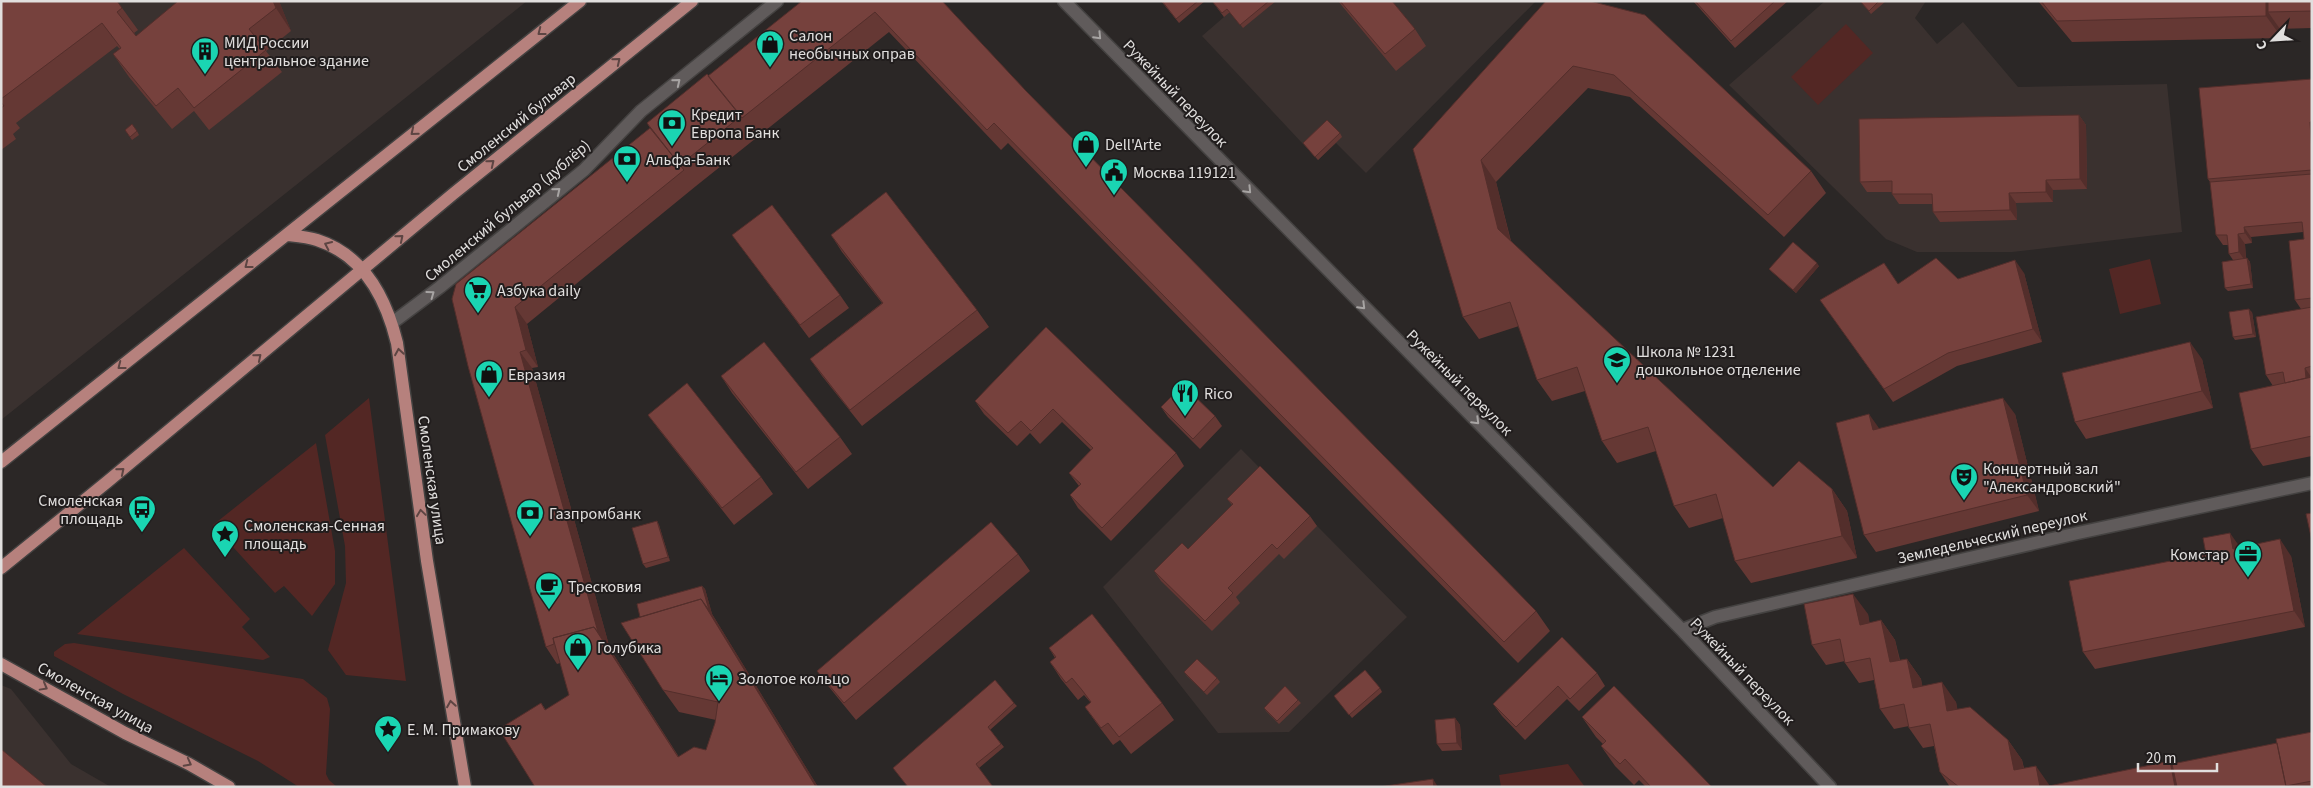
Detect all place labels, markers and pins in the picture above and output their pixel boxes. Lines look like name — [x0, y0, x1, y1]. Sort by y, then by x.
place label: Салон необычных оправ — [789, 25, 915, 65]
shop icon: Салон необычных оправ — [755, 29, 785, 68]
place label: МИД России центральное здание — [224, 32, 369, 72]
building icon: МИД России центральное здание — [190, 36, 220, 75]
place label: Кредит Европа Банк — [691, 104, 780, 144]
bank icon: Кредит Европа Банк — [657, 108, 687, 147]
shop icon: Dell'Arte — [1071, 129, 1101, 168]
place label: Dell'Arte — [1105, 134, 1161, 156]
bank icon: Альфа-Банк — [612, 144, 642, 183]
place label: Альфа-Банк — [646, 149, 730, 171]
public building icon: Москва 119121 — [1099, 157, 1129, 196]
place label: Москва 119121 — [1133, 162, 1236, 184]
supermarket icon: Азбука daily — [463, 275, 493, 314]
place label: Азбука daily — [497, 280, 581, 302]
place label: Школа № 1231 дошкольное отделение — [1636, 341, 1801, 381]
school or university icon: Школа № 1231 дошкольное отделение — [1602, 345, 1632, 384]
shop icon: Евразия — [474, 359, 504, 398]
place label: Евразия — [508, 364, 566, 386]
restaurant icon: Rico — [1170, 378, 1200, 417]
place label: Rico — [1204, 383, 1233, 405]
place label: Концертный зал "Александровский" — [1983, 458, 2121, 498]
theatre icon: Концертный зал "Александровский" — [1949, 462, 1979, 501]
place label: Смоленская площадь — [38, 490, 123, 530]
bus stop icon: Смоленская площадь — [127, 494, 157, 533]
bank icon: Газпромбанк — [515, 498, 545, 537]
place label: Газпромбанк — [549, 503, 641, 525]
place label: Смоленская-Сенная площадь — [244, 515, 385, 555]
place icon: Смоленская-Сенная площадь — [210, 519, 240, 558]
office icon: Комстар — [2233, 539, 2263, 578]
place label: Комстар — [2170, 544, 2229, 566]
cafe icon: Тресковия — [534, 571, 564, 610]
place label: Тресковия — [568, 576, 642, 598]
shop icon: Голубика — [563, 632, 593, 671]
place label: Голубика — [597, 637, 662, 659]
hotel icon: Золотое кольцо — [704, 663, 734, 702]
place label: Золотое кольцо — [738, 668, 850, 690]
place icon: Е. М. Примакову — [373, 714, 403, 753]
place label: Е. М. Примакову — [407, 719, 520, 741]

